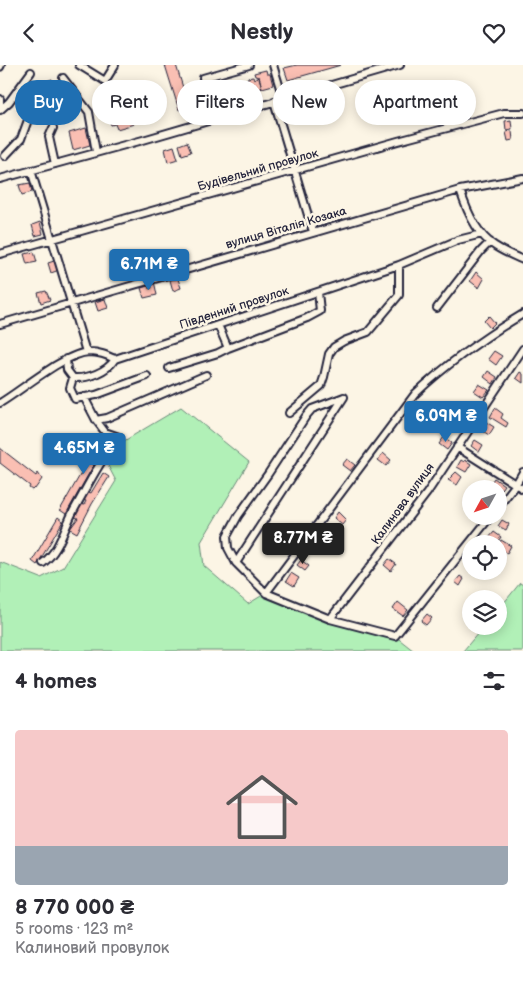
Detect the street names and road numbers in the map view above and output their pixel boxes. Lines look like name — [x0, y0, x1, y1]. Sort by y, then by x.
street label: Будівельний провулок — [196, 145, 321, 194]
street label: вулиця Віталія Козака — [224, 204, 348, 252]
street label: Південний провулок — [178, 283, 291, 333]
street label: Калинова вулиця — [368, 460, 438, 548]

